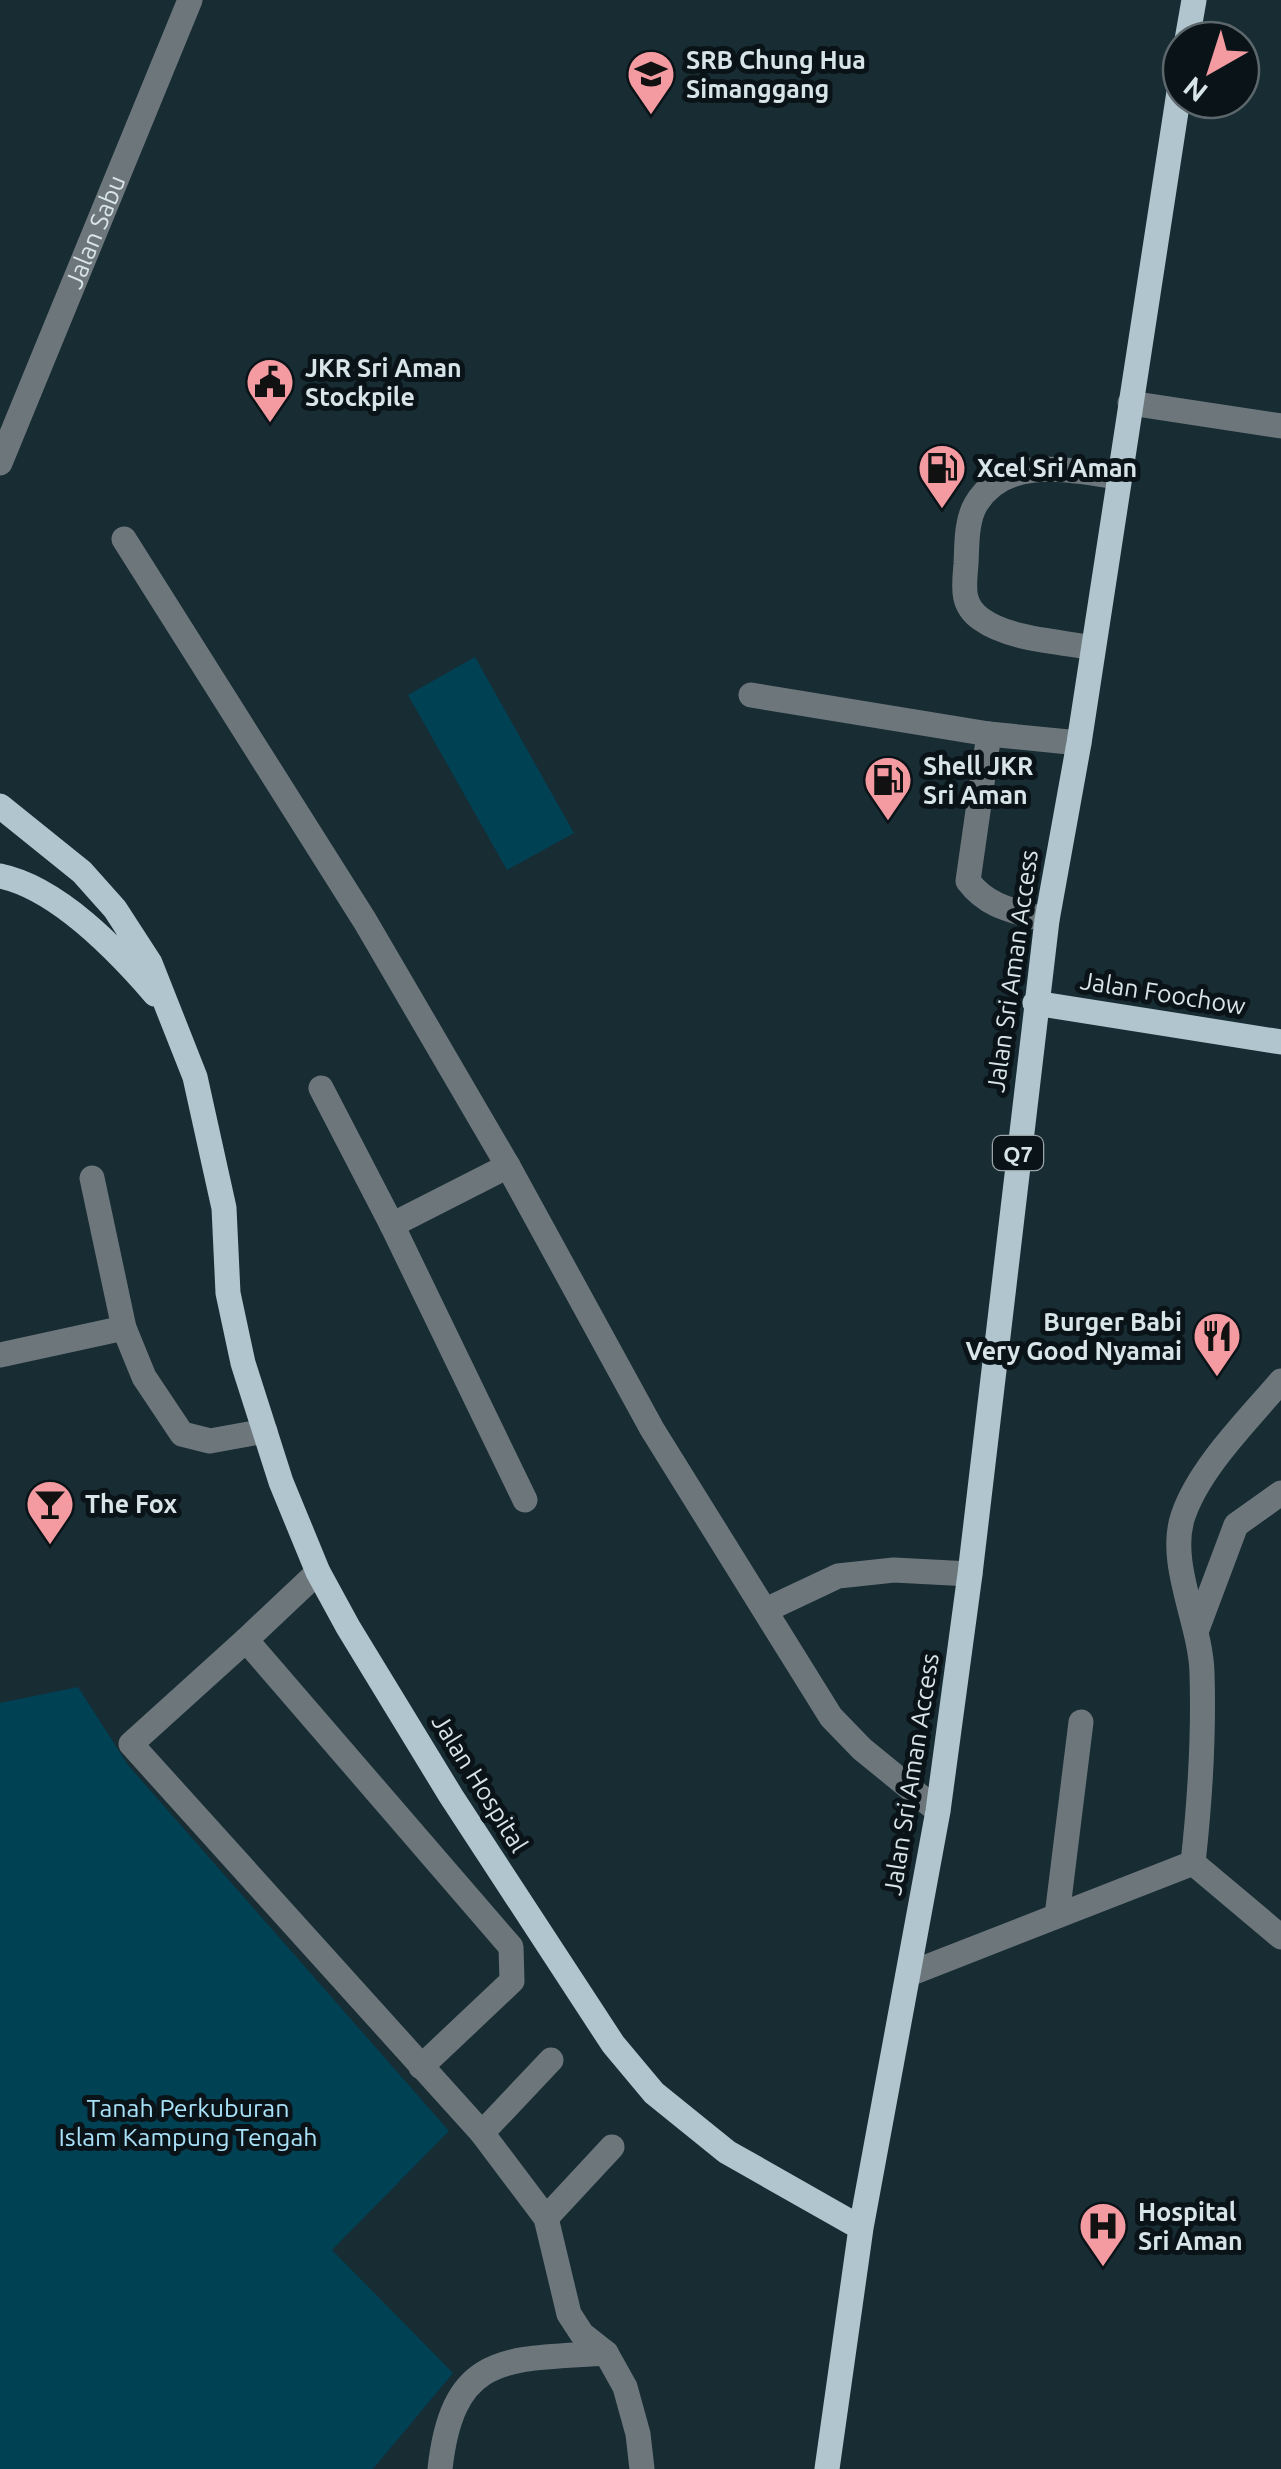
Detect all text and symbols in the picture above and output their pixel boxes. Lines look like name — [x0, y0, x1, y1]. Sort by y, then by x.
north arrow — [1161, 20, 1261, 120]
place label: SRB Chung Hua Simanggang — [686, 46, 866, 103]
school or university icon: SRB Chung Hua Simanggang — [625, 48, 677, 116]
text: N — [1177, 71, 1213, 108]
street label: Jalan Sabu — [59, 171, 131, 292]
place label: JKR Sri Aman Stockpile — [305, 354, 462, 411]
public building icon: JKR Sri Aman Stockpile — [244, 356, 296, 424]
fuel station icon: Xcel Sri Aman — [916, 442, 968, 510]
place label: Xcel Sri Aman — [977, 454, 1137, 482]
place label: Shell JKR Sri Aman — [923, 752, 1033, 809]
fuel station icon: Shell JKR Sri Aman — [862, 754, 914, 822]
street label: Jalan Sri Aman Access — [981, 848, 1043, 1094]
street label: Jalan Foochow — [1078, 966, 1248, 1020]
road number: Q7 — [993, 1136, 1043, 1170]
place label: Burger Babi Very Good Nyamai — [965, 1308, 1182, 1365]
restaurant icon: Burger Babi Very Good Nyamai — [1191, 1310, 1243, 1378]
bar icon: The Fox — [24, 1478, 76, 1546]
place label: The Fox — [85, 1490, 177, 1518]
street label: Jalan Sri Aman Access — [878, 1651, 944, 1897]
street label: Jalan Hospital — [426, 1709, 534, 1857]
park label: Tanah Perkuburan Islam Kampung Tengah — [58, 2094, 318, 2151]
place label: Hospital Sri Aman — [1138, 2198, 1243, 2255]
hospital icon: Hospital Sri Aman — [1077, 2200, 1129, 2268]

